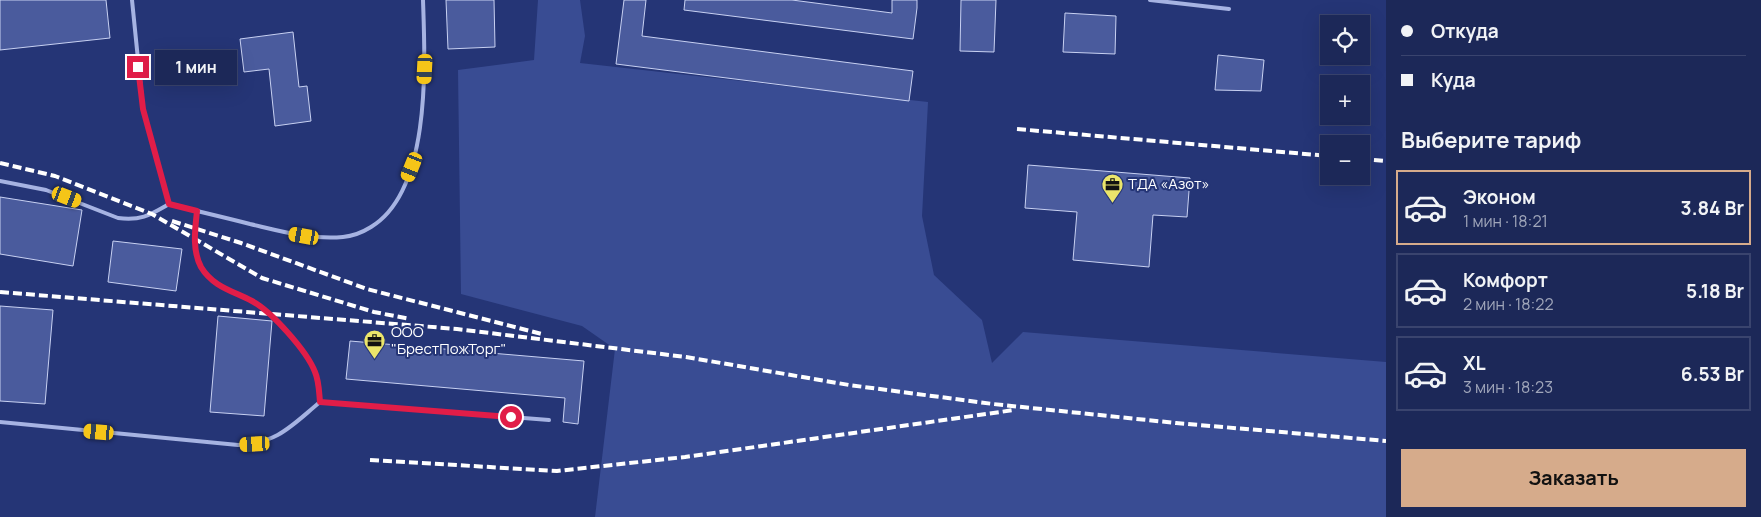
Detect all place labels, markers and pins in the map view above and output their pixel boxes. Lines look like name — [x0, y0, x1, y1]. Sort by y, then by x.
office icon: ТДА «Азот» — [1100, 172, 1124, 203]
place label: ТДА «Азот» — [1128, 173, 1210, 194]
place label: ООО "БрестПожТорг" — [391, 321, 506, 359]
office icon: ООО "БрестПожТорг" — [363, 329, 387, 360]

